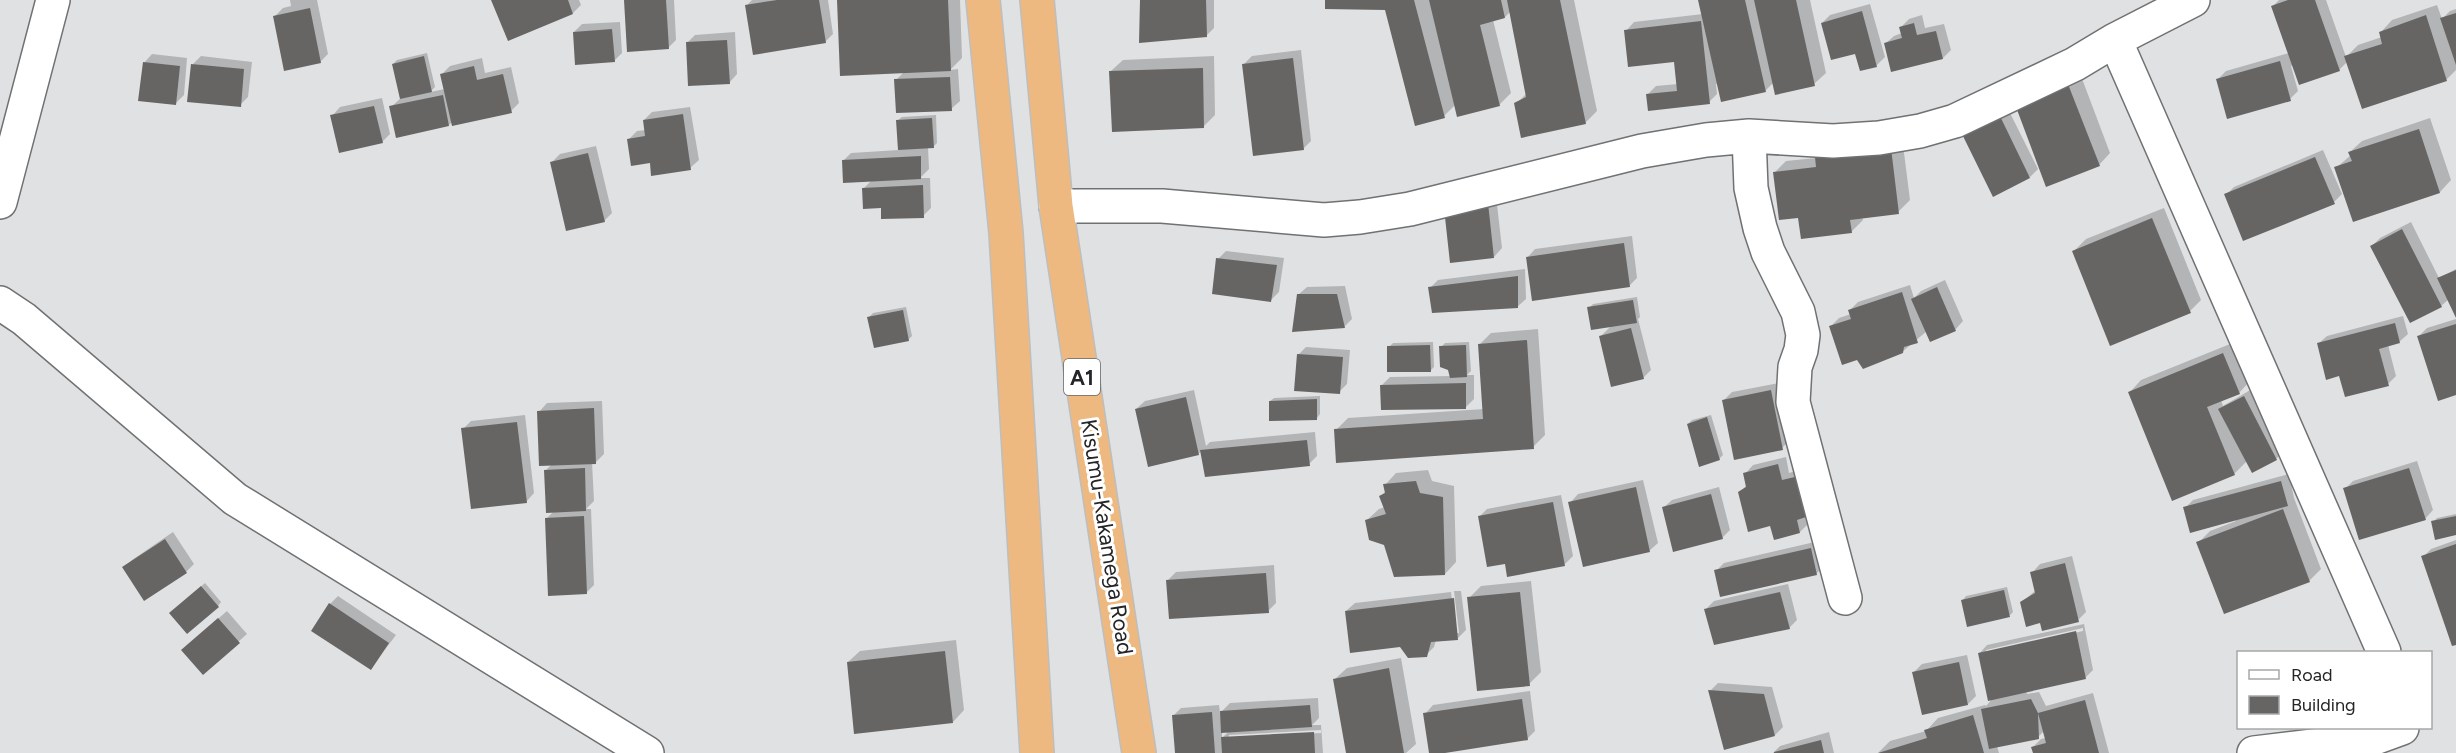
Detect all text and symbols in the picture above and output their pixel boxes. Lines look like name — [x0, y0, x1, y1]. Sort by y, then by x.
road number: A1 — [1064, 359, 1100, 395]
street label: Kisumu-Kakamega Road — [1075, 417, 1139, 657]
legend — [2237, 651, 2432, 729]
text: Road — [2291, 664, 2332, 686]
text: Building — [2291, 694, 2356, 716]

